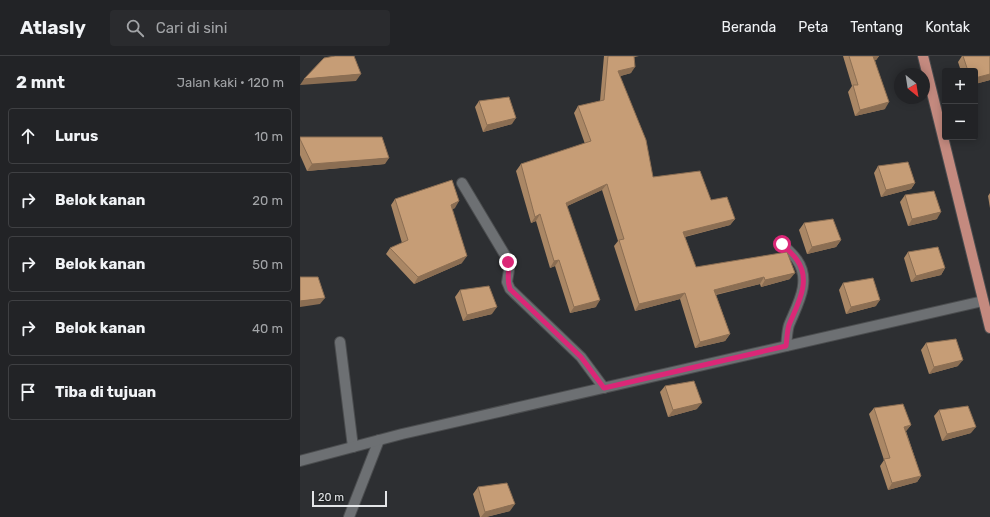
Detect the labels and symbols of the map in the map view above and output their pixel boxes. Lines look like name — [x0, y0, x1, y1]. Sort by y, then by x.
north arrow — [894, 68, 930, 104]
route start — [773, 235, 791, 253]
route end — [499, 253, 517, 271]
scale bar — [312, 489, 387, 508]

